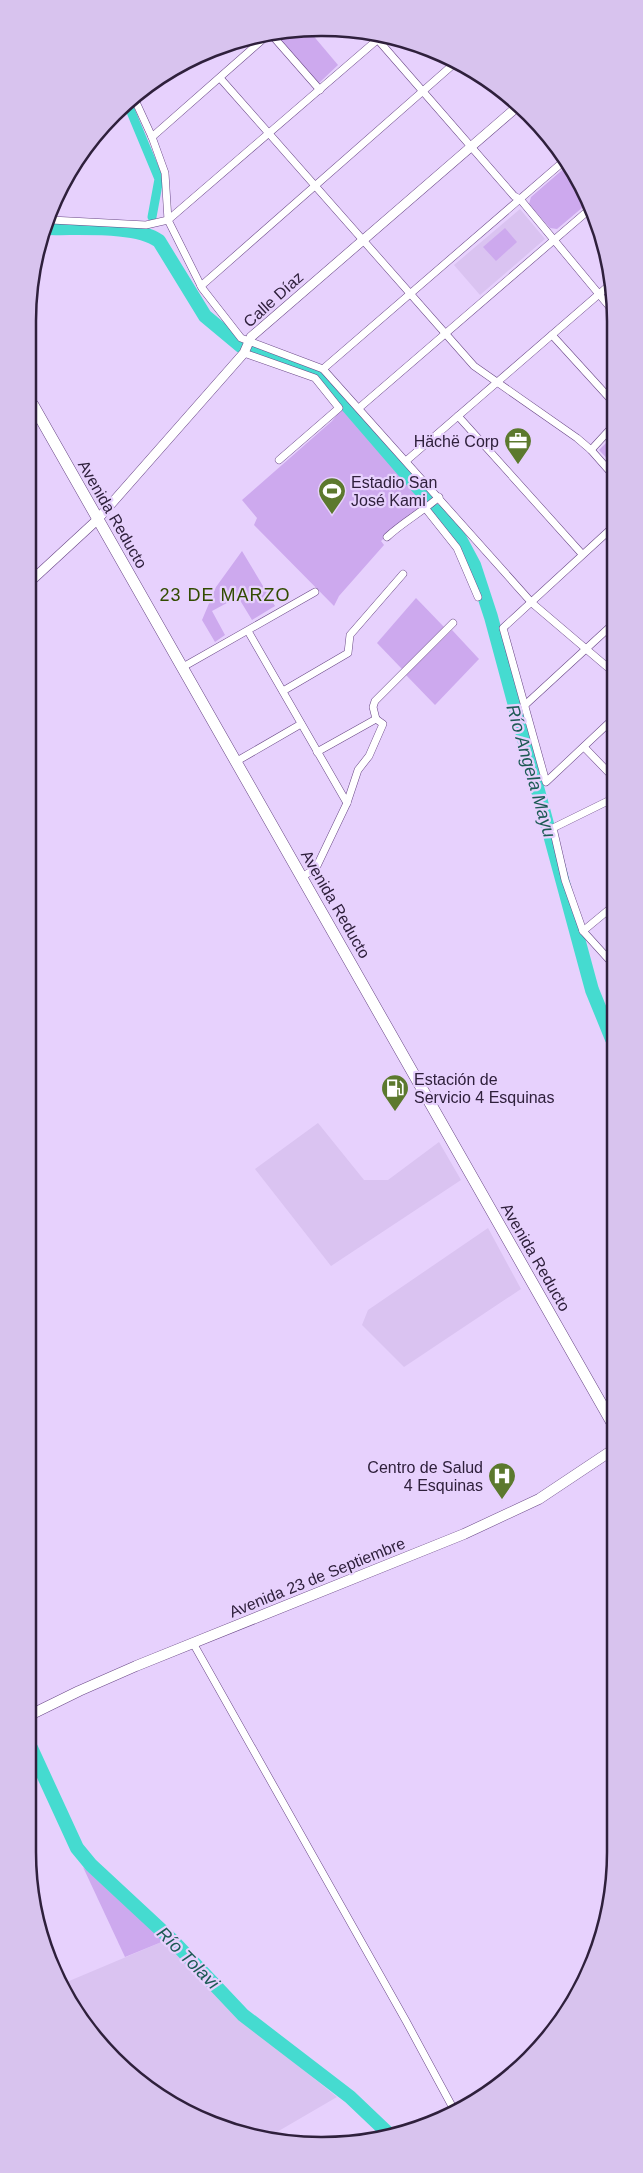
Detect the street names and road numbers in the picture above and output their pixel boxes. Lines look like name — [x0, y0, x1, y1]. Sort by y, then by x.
street label: Calle Díaz — [240, 268, 306, 330]
street label: Avenida Reducto — [75, 457, 150, 571]
street label: Avenida Reducto — [298, 847, 373, 961]
street label: Avenida Reducto — [498, 1200, 573, 1314]
street label: Avenida 23 de Septiembre — [227, 1534, 408, 1621]

